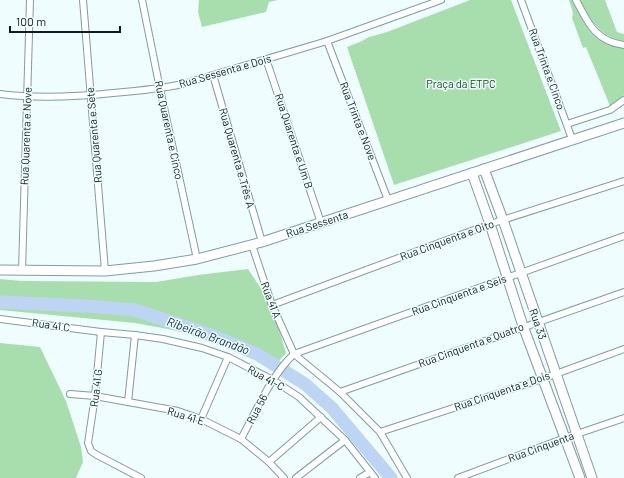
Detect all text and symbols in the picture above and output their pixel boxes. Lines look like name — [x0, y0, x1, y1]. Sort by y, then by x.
scale bar — [10, 8, 120, 34]
text: 100 m — [16, 14, 46, 28]
street label: Rua Trinta e Cinco — [527, 26, 568, 111]
street label: Rua Sessenta e Dois — [177, 51, 273, 90]
park label: Praça da ETPC — [426, 77, 496, 90]
street label: Rua Quarenta e Cinco — [153, 79, 186, 181]
street label: Rua Trinta e Nove — [338, 80, 379, 162]
street label: Rua Quarenta e Nove — [17, 87, 34, 185]
street label: Rua Quarenta e Sete — [83, 87, 104, 183]
street label: Rua Quarenta e Um B — [273, 92, 316, 190]
street label: Rua Quarenta e Três A — [217, 106, 258, 210]
street label: Rua Sessenta — [284, 207, 350, 240]
street label: Rua Cinquenta e Oito — [398, 216, 496, 263]
street label: Rua Cinquenta e Seis — [410, 271, 508, 318]
street label: Rua 41 A — [259, 280, 284, 320]
street label: Rua 33 — [527, 307, 550, 341]
water label: Ribeirão Brandão — [165, 314, 252, 356]
street label: Rua 41 C — [31, 315, 71, 334]
street label: Rua Cinquenta e Quatro — [416, 319, 525, 370]
street label: Rua 41-C — [245, 362, 287, 393]
street label: Rua 41 G — [87, 368, 104, 408]
street label: Rua Cinquenta e Dois — [452, 368, 551, 413]
street label: Rua 56 — [243, 391, 270, 426]
street label: Rua 41 E — [166, 404, 207, 427]
street label: Rua Cinquenta — [506, 429, 576, 464]

